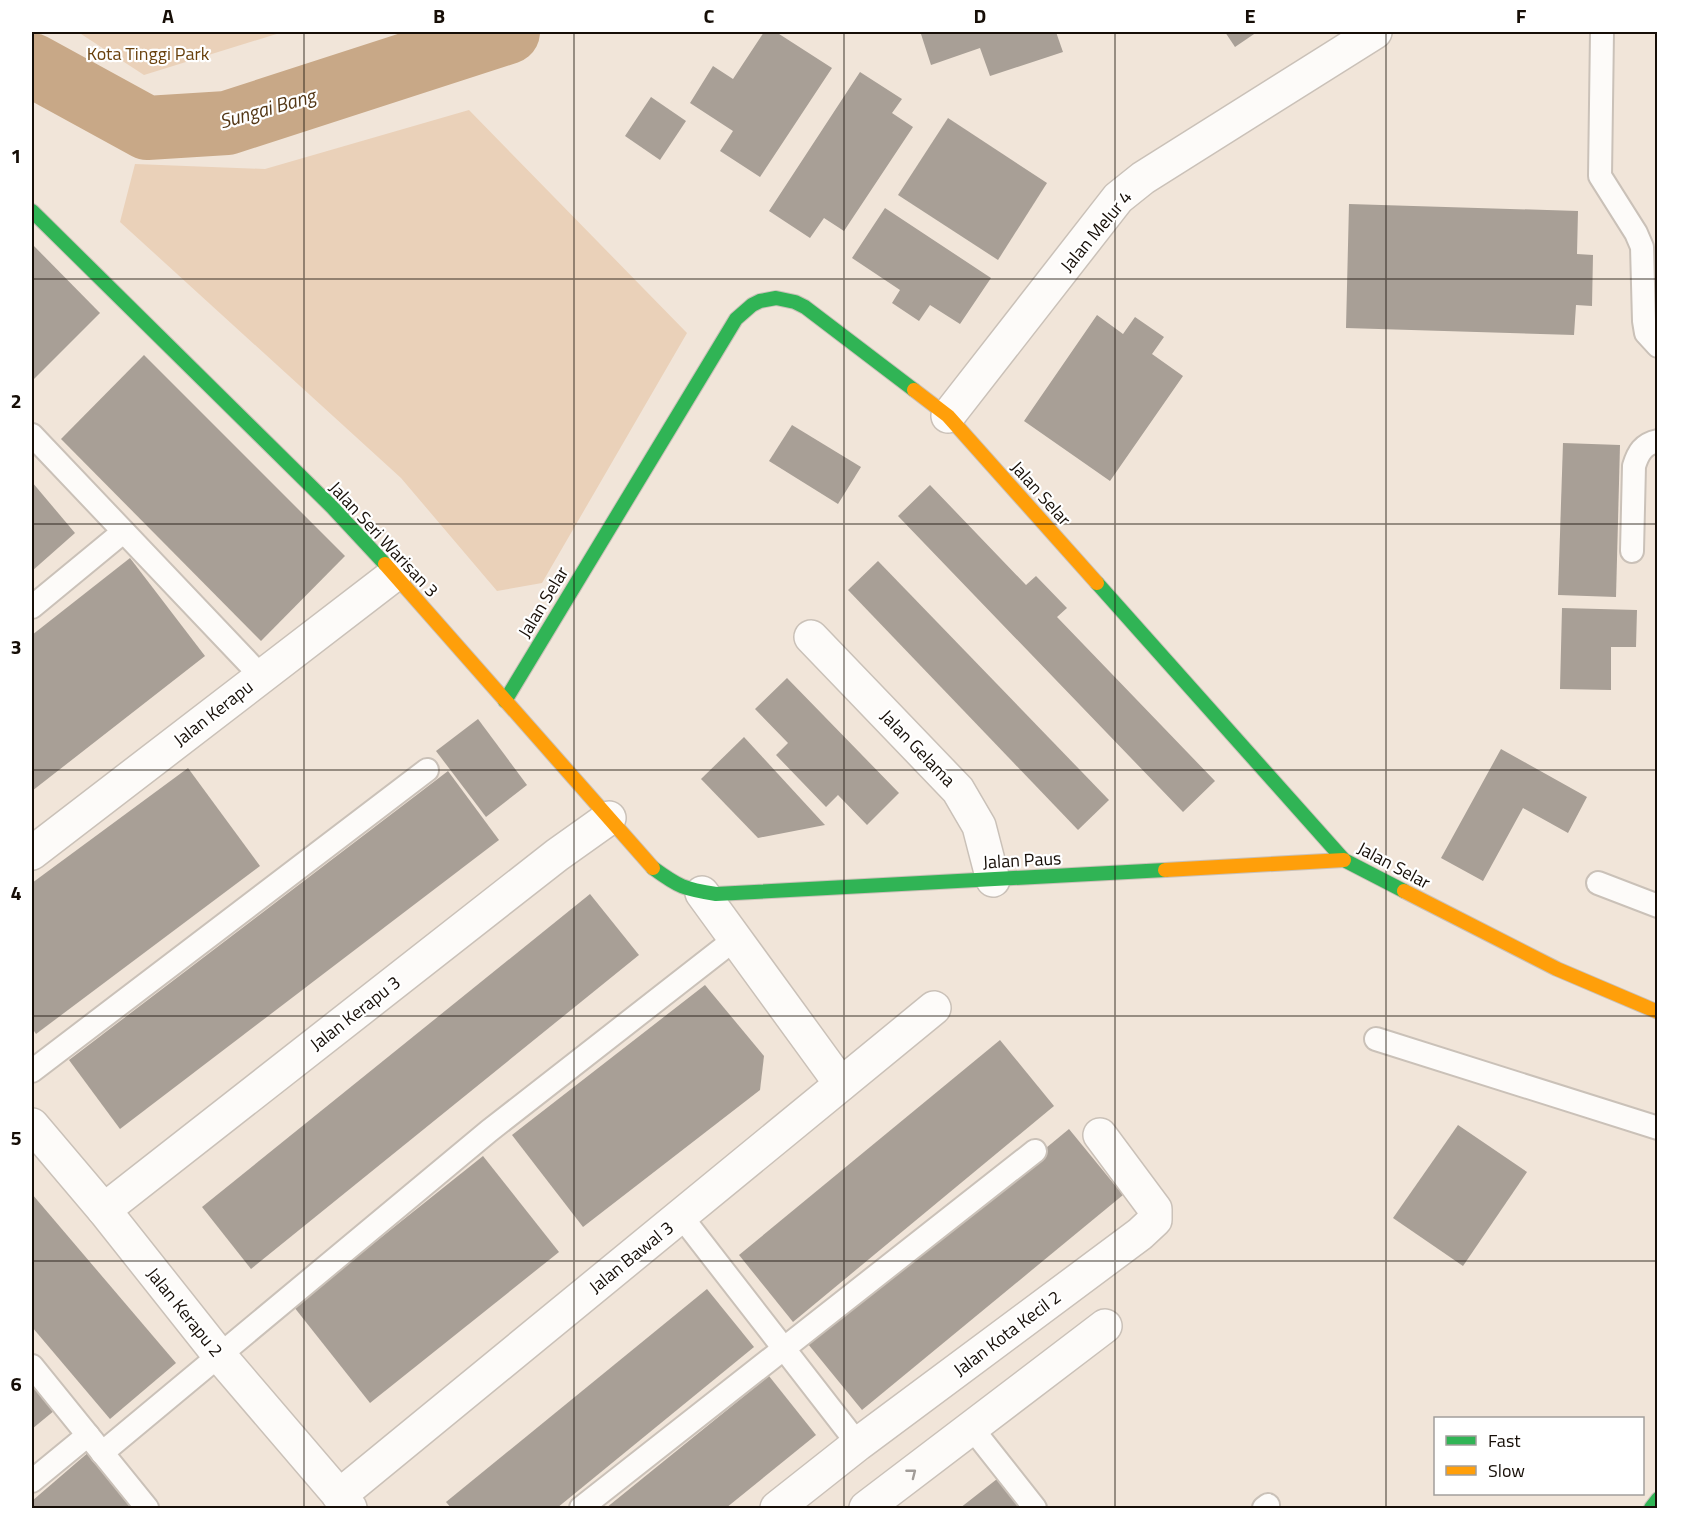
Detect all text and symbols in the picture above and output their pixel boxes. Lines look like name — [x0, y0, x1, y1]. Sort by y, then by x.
text: A — [162, 0, 174, 31]
text: B — [433, 0, 445, 31]
text: C — [704, 0, 715, 31]
text: D — [974, 0, 986, 31]
text: E — [1244, 0, 1256, 31]
text: F — [1516, 0, 1527, 31]
park label: Kota Tinggi Park — [87, 40, 210, 67]
water label: Sungai Bang — [215, 79, 321, 136]
text: 1 — [10, 140, 22, 171]
street label: Jalan Melur 4 — [1054, 184, 1138, 278]
text: 2 — [10, 385, 22, 416]
street label: Jalan Selar — [1004, 455, 1078, 531]
street label: Jalan Seri Warisan 3 — [323, 475, 445, 603]
street label: Jalan Selar — [511, 561, 575, 643]
text: 3 — [10, 631, 22, 662]
street label: Jalan Kerapu — [168, 673, 258, 753]
street label: Jalan Gelama — [874, 703, 962, 793]
street label: Jalan Selar — [1353, 834, 1435, 896]
street label: Jalan Paus — [982, 844, 1062, 876]
text: 4 — [10, 877, 22, 908]
street label: Jalan Kerapu 3 — [304, 969, 406, 1057]
text: 5 — [10, 1122, 22, 1153]
street label: Jalan Bawal 3 — [583, 1214, 679, 1300]
street label: Jalan Kerapu 2 — [140, 1261, 230, 1363]
street label: Jalan Kota Kecil 2 — [947, 1283, 1067, 1383]
text: 6 — [10, 1368, 22, 1399]
legend — [1434, 1417, 1644, 1495]
text: Fast — [1488, 1427, 1521, 1454]
text: Slow — [1488, 1457, 1525, 1484]
one-way arrow — [905, 1469, 916, 1480]

